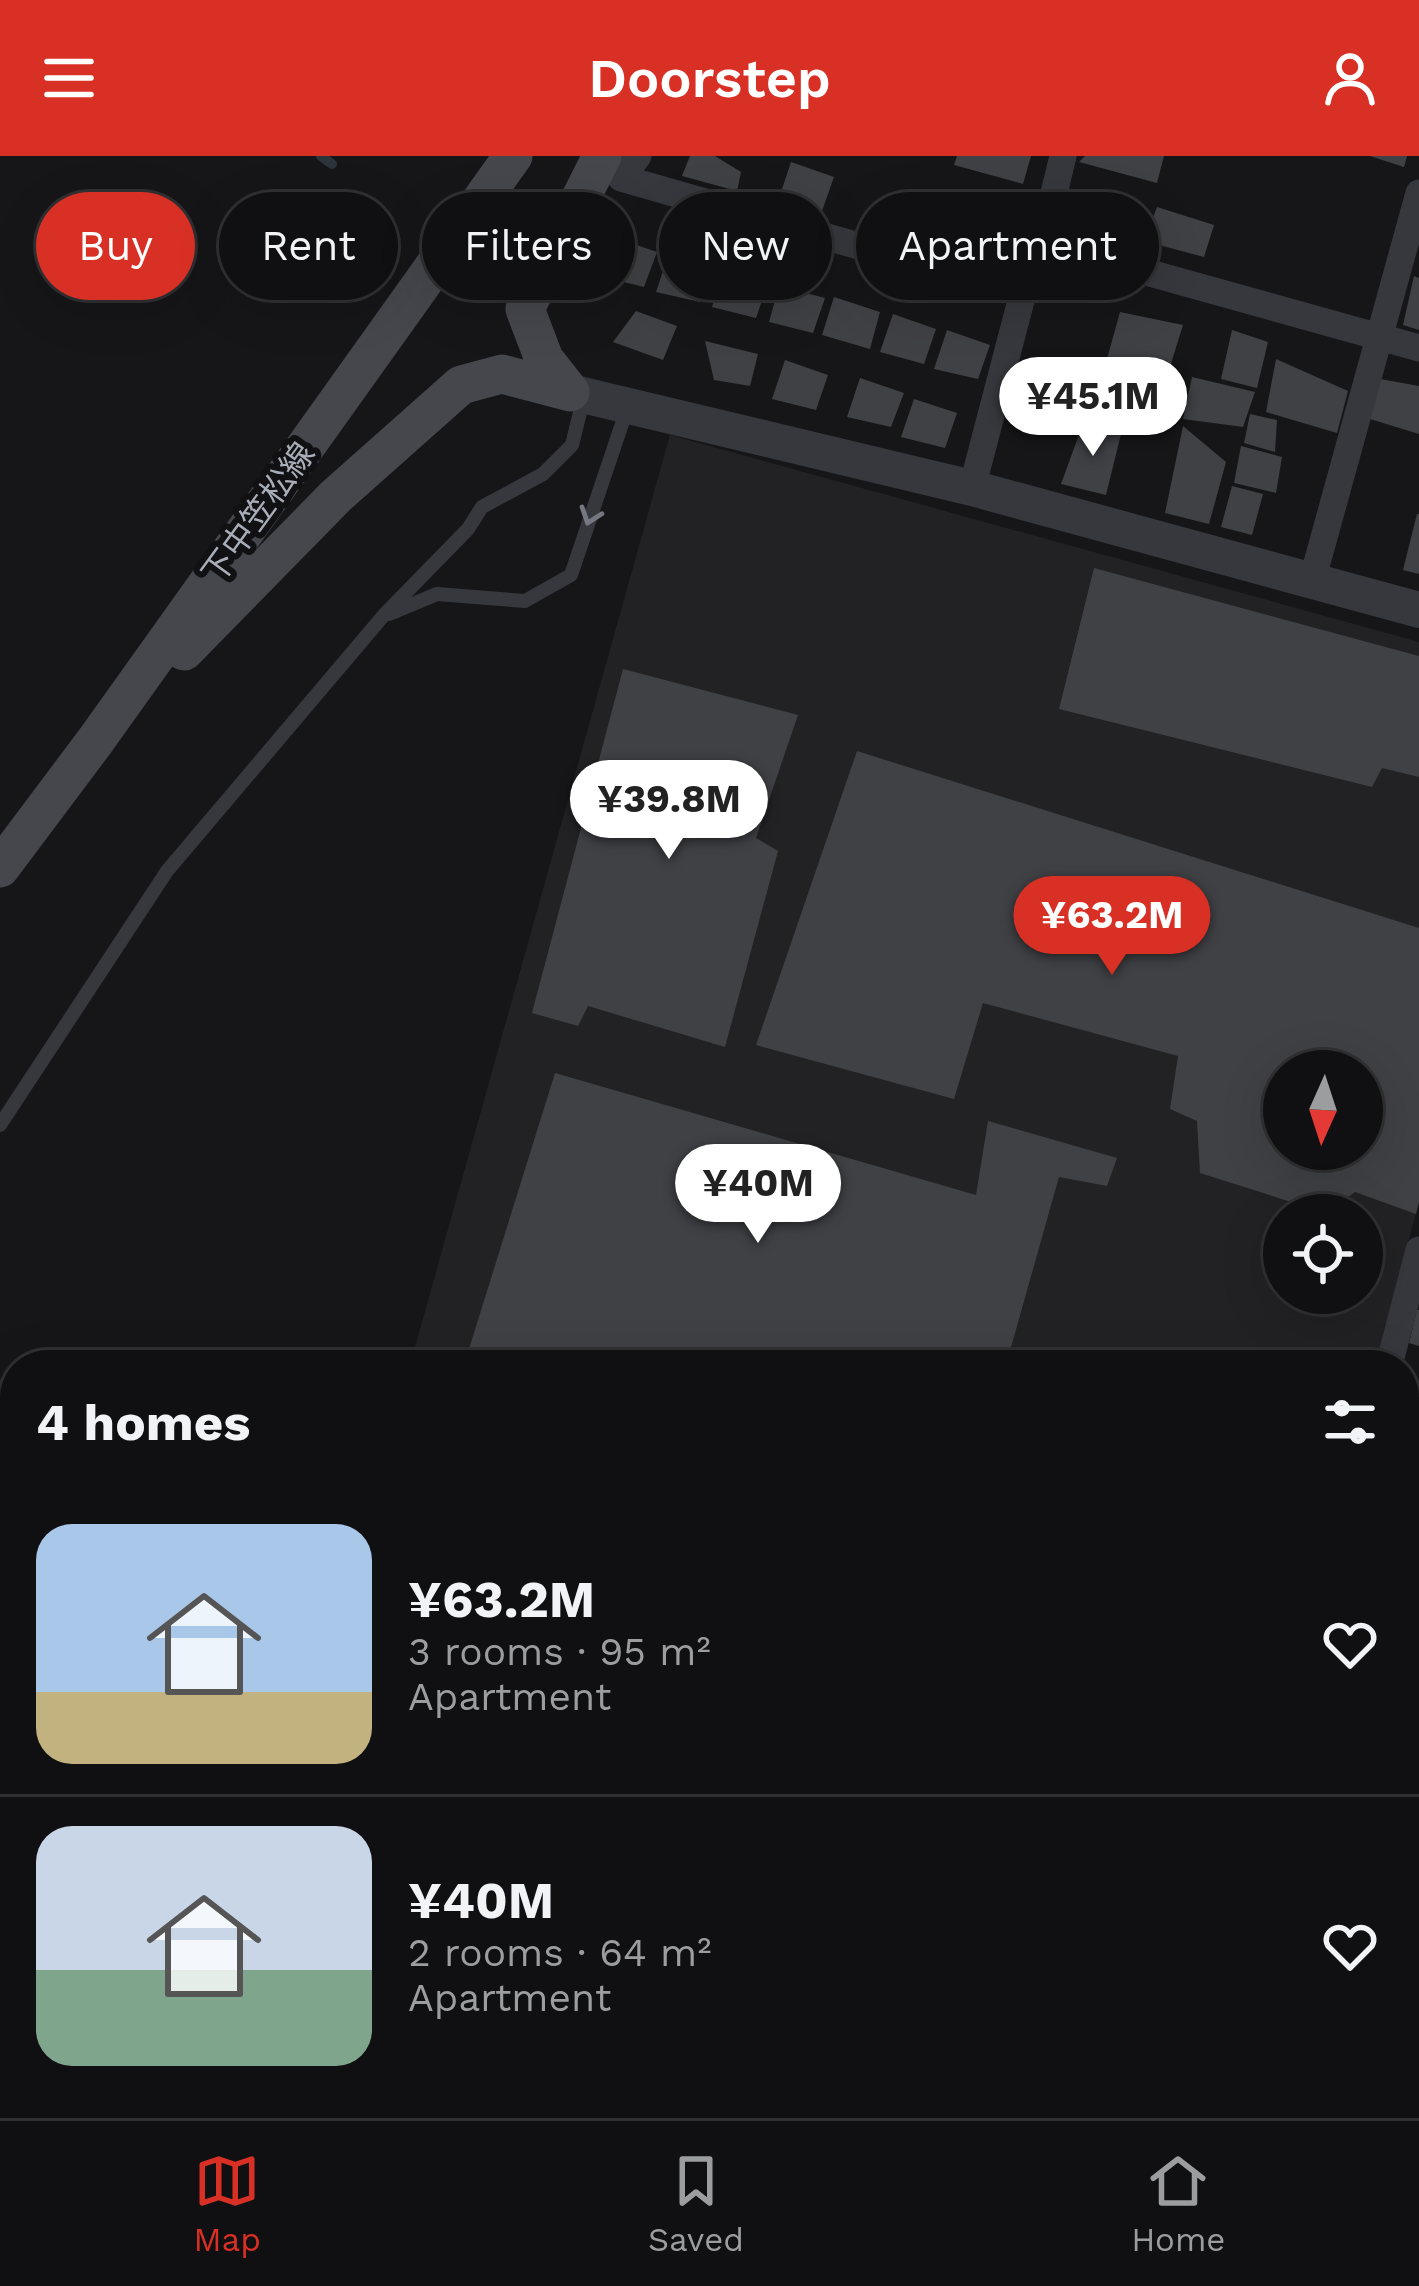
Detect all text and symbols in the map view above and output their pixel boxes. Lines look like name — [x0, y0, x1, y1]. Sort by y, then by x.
icon: menu — [36, 45, 102, 111]
icon: person — [1317, 45, 1383, 111]
text: Doorstep — [588, 47, 831, 110]
chip: Buy — [36, 192, 195, 300]
chip: Rent — [219, 192, 398, 300]
chip: Filters — [422, 192, 635, 300]
chip: New — [659, 192, 832, 300]
chip: Apartment — [856, 192, 1159, 300]
pin: ¥45.1M — [995, 357, 1191, 459]
text: ¥45.1M — [1026, 373, 1160, 418]
street label: 下中笠松線 — [194, 435, 322, 591]
one-way arrow — [580, 505, 605, 526]
pin: ¥39.8M — [571, 760, 767, 862]
text: ¥39.8M — [597, 776, 741, 821]
pin: ¥63.2M — [1014, 876, 1210, 978]
text: ¥63.2M — [1040, 892, 1184, 937]
north arrow — [1263, 1050, 1383, 1170]
map controls — [1263, 1050, 1383, 1314]
pin: ¥40M — [687, 1144, 829, 1246]
text: ¥40M — [702, 1160, 814, 1205]
button: locate — [1263, 1194, 1383, 1314]
icon: filters — [1317, 1389, 1383, 1455]
text: 4 homes — [36, 1393, 250, 1452]
text: ¥63.2M — [408, 1570, 595, 1629]
icon: home — [132, 1572, 276, 1716]
icon: heart — [1317, 1611, 1383, 1677]
text: 3 rooms · 95 m² — [408, 1629, 711, 1674]
text: Apartment — [408, 1674, 611, 1719]
text: ¥40M — [408, 1871, 554, 1930]
icon: home — [132, 1874, 276, 2018]
icon: heart — [1317, 1913, 1383, 1979]
text: 2 rooms · 64 m² — [408, 1930, 712, 1975]
text: Apartment — [408, 1975, 611, 2020]
tab: Map — [194, 2148, 261, 2259]
tab: Saved — [648, 2148, 744, 2259]
tab: Home — [1131, 2148, 1225, 2259]

